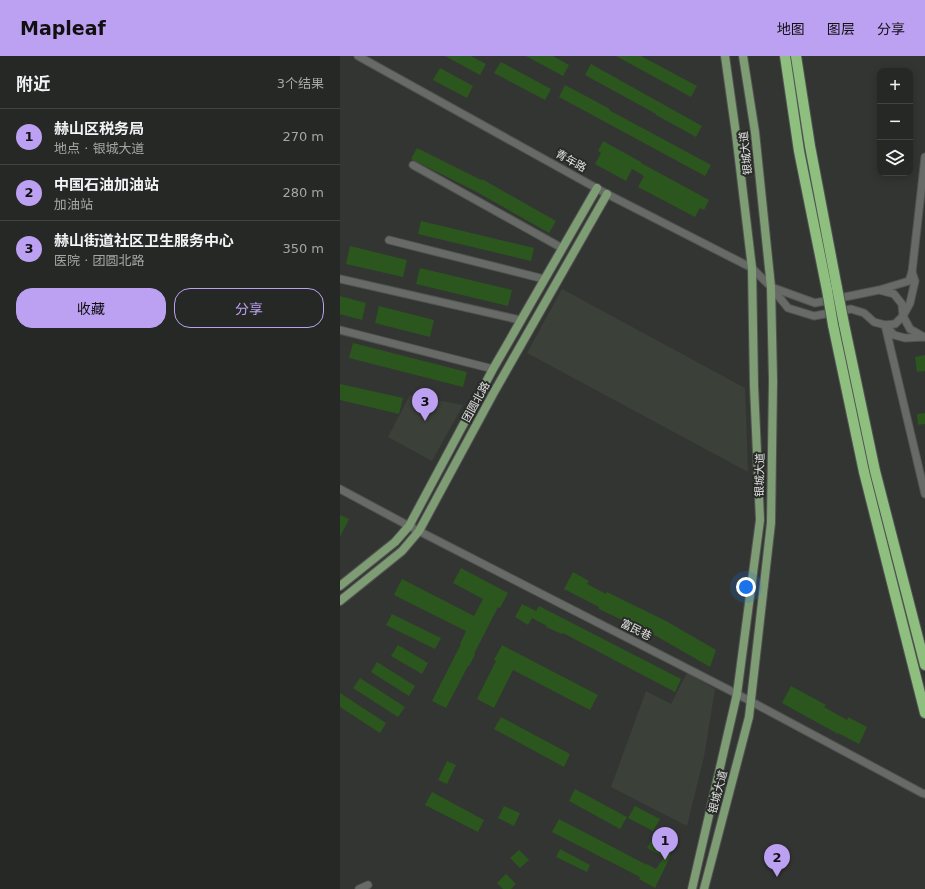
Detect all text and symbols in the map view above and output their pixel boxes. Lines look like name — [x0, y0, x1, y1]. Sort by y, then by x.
text: Mapleaf — [20, 17, 106, 39]
text: 地图 — [777, 21, 805, 37]
text: 图层 — [827, 21, 855, 37]
text: 分享 — [877, 21, 905, 37]
map controls — [877, 68, 913, 176]
button: + — [877, 68, 913, 104]
text: 附近 — [16, 74, 50, 94]
text: 3个结果 — [277, 76, 324, 91]
button: − — [877, 104, 913, 140]
text: 赫山区税务局 — [54, 120, 144, 138]
text: 1 — [24, 129, 34, 144]
text: 270 m — [282, 129, 324, 144]
street label: 银城大道 — [737, 130, 755, 176]
button: layers — [877, 140, 913, 176]
text: 地点 · 银城大道 — [54, 141, 144, 156]
street label: 青年路 — [553, 147, 589, 175]
text: 中国石油加油站 — [54, 176, 159, 194]
text: 2 — [24, 185, 34, 200]
text: 280 m — [282, 185, 324, 200]
text: 加油站 — [54, 197, 93, 212]
text: 赫山街道社区卫生服务中心 — [54, 232, 234, 250]
text: 3 — [24, 241, 34, 256]
text: 350 m — [282, 241, 324, 256]
text: 医院 · 团圆北路 — [54, 253, 144, 268]
button: 收藏 — [16, 288, 166, 328]
button: 分享 — [174, 288, 324, 328]
street label: 团圆北路 — [460, 380, 492, 424]
pin: 3 — [412, 388, 438, 421]
street label: 银城大道 — [753, 453, 767, 497]
your location — [736, 577, 756, 597]
street label: 富民巷 — [618, 617, 654, 643]
street label: 银城大道 — [706, 769, 730, 815]
pin: 1 — [652, 827, 678, 860]
pin: 2 — [764, 844, 790, 877]

